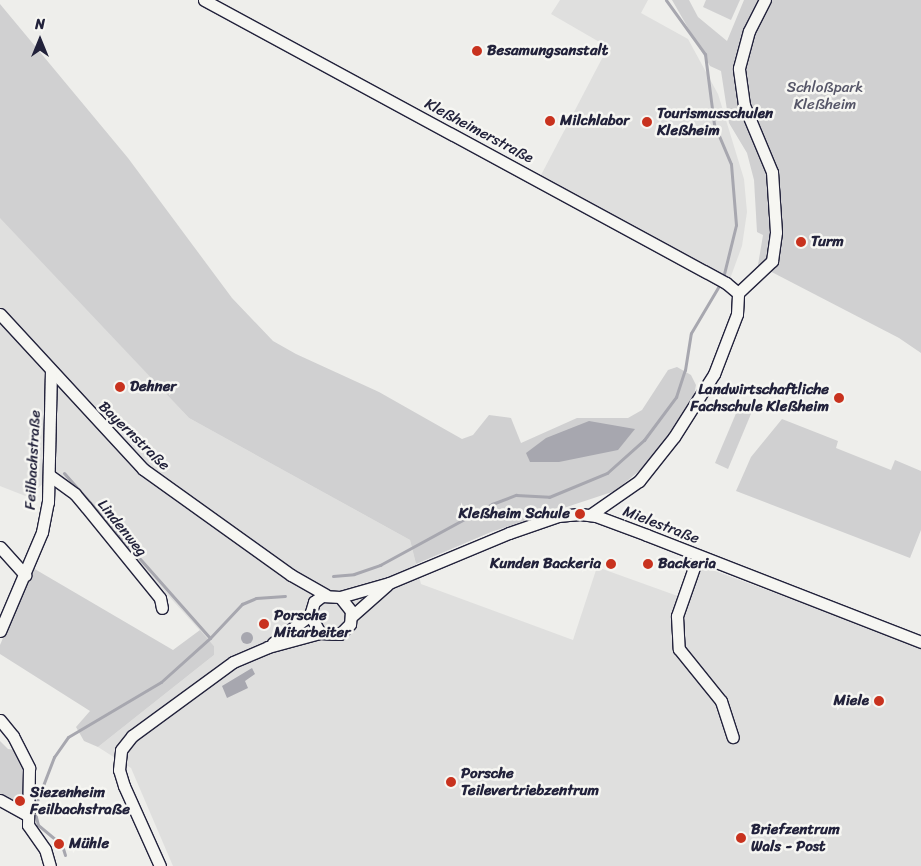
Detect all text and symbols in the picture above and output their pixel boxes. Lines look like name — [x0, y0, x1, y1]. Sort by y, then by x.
text: N — [35, 12, 45, 37]
north arrow — [15, 15, 65, 65]
place label: Besamungsanstalt — [487, 42, 608, 60]
marker: Besamungsanstalt — [471, 45, 483, 57]
park label: Schloßpark Kleßheim — [787, 78, 863, 113]
street label: Kleßheimerstraße — [421, 95, 537, 167]
place label: Tourismusschulen Kleßheim — [657, 104, 773, 139]
place label: Milchlabor — [560, 112, 629, 130]
marker: Milchlabor — [544, 115, 556, 127]
marker: Tourismusschulen Kleßheim — [641, 116, 653, 128]
place label: Turm — [811, 233, 844, 251]
marker: Turm — [795, 236, 807, 248]
place label: Dehner — [130, 378, 176, 396]
place label: Landwirtschaftliche Fachschule Kleßheim — [690, 380, 829, 415]
marker: Dehner — [114, 381, 126, 393]
marker: Landwirtschaftliche Fachschule Kleßheim — [833, 392, 845, 404]
street label: Bayernstraße — [95, 398, 173, 474]
street label: Feilbachstraße — [21, 410, 45, 510]
street label: Lindenweg — [94, 496, 150, 560]
street label: Mielestraße — [620, 502, 702, 548]
place label: Kleßheim Schule — [459, 505, 570, 523]
marker: Kleßheim Schule — [574, 508, 586, 520]
place label: Kunden Backeria — [490, 555, 601, 573]
place label: Backeria — [658, 555, 716, 573]
marker: Kunden Backeria — [605, 558, 617, 570]
marker: Backeria — [642, 558, 654, 570]
place label: Porsche Mitarbeiter — [274, 606, 350, 641]
marker: Porsche Mitarbeiter — [258, 618, 270, 630]
place label: Miele — [833, 692, 869, 710]
marker: Miele — [873, 695, 885, 707]
place label: Porsche Teilevertriebzentrum — [461, 764, 599, 799]
marker: Porsche Teilevertriebzentrum — [445, 776, 457, 788]
place label: Siezenheim Feilbachstraße — [30, 783, 130, 818]
marker: Siezenheim Feilbachstraße — [14, 795, 26, 807]
place label: Briefzentrum Wals - Post — [751, 820, 840, 855]
marker: Briefzentrum Wals - Post — [735, 832, 747, 844]
place label: Mühle — [69, 835, 109, 853]
marker: Mühle — [53, 838, 65, 850]

